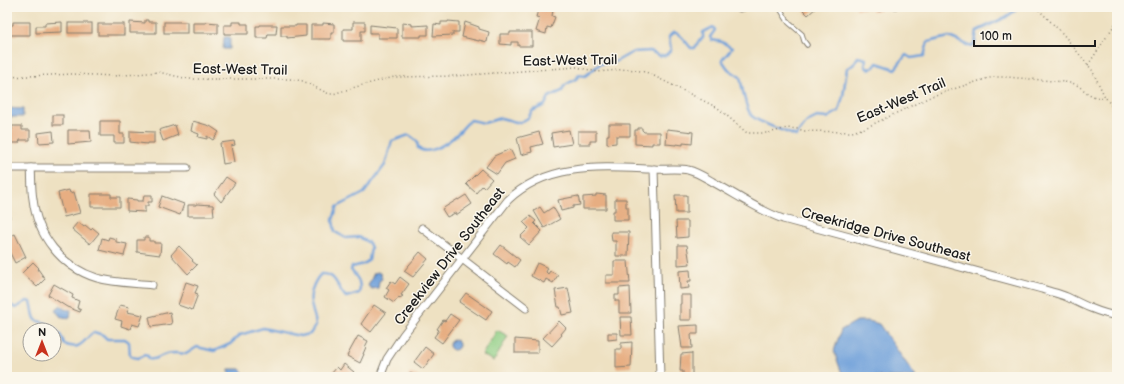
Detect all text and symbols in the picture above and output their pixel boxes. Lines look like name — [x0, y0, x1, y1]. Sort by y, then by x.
scale bar — [974, 22, 1095, 48]
text: 100 m — [980, 29, 1012, 44]
street label: East-West Trail — [522, 51, 618, 70]
street label: East-West Trail — [192, 60, 288, 79]
street label: East-West Trail — [854, 74, 948, 127]
street label: Creekview Drive Southeast — [390, 184, 509, 328]
street label: Creekridge Drive Southeast — [799, 204, 973, 265]
north arrow — [22, 322, 62, 362]
text: N — [38, 326, 46, 339]

